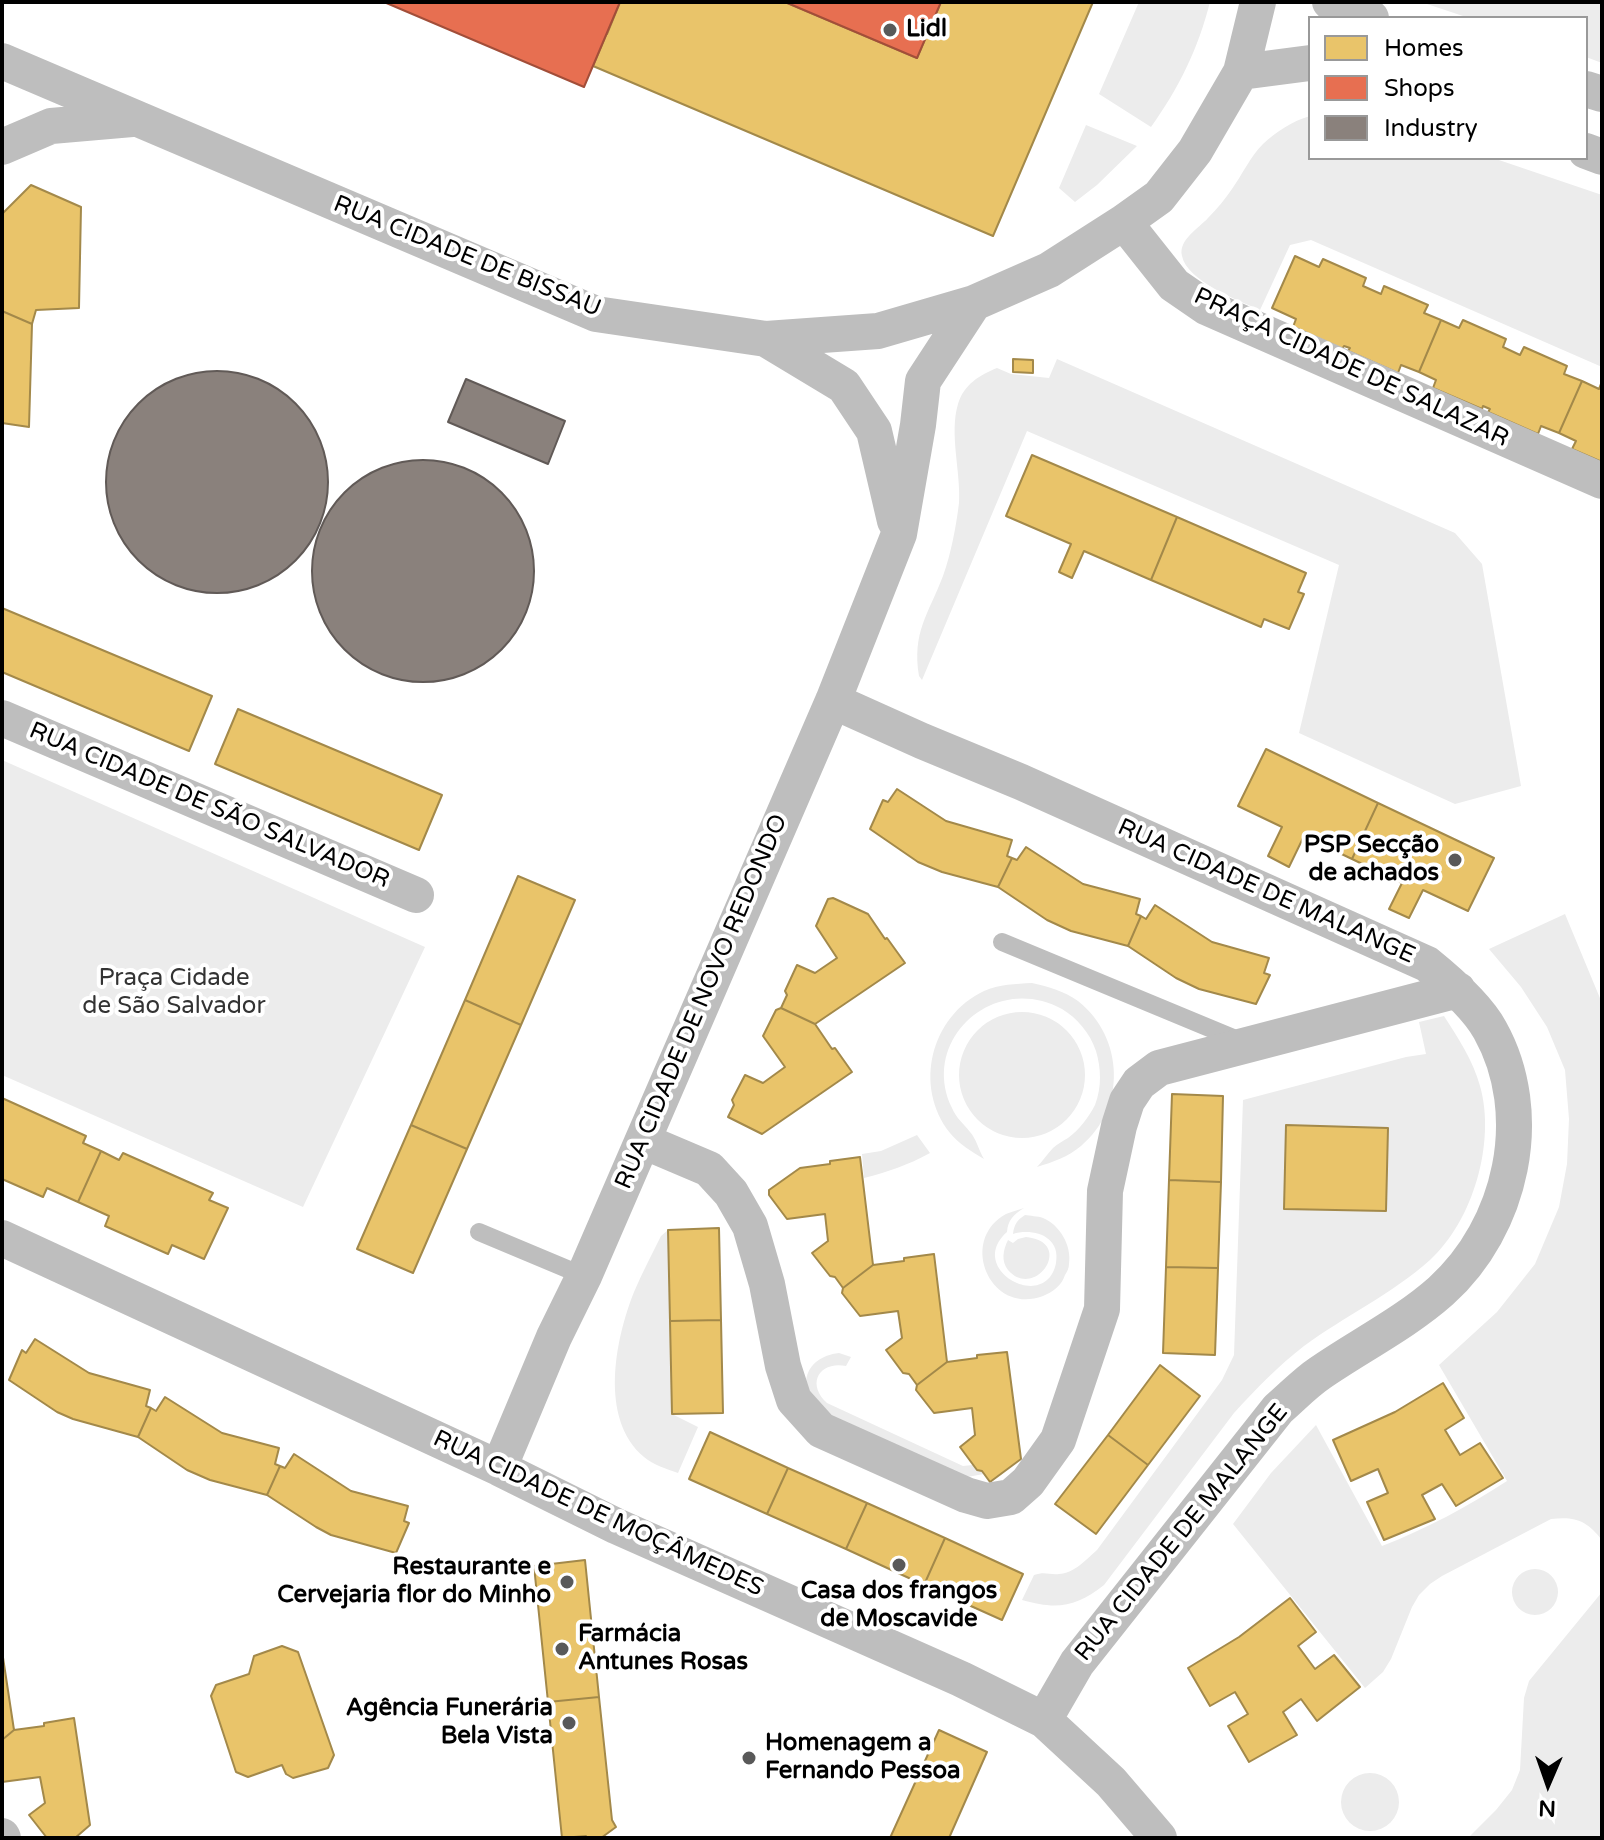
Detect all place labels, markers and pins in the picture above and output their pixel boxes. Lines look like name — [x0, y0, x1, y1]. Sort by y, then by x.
place label: Lidl — [906, 16, 947, 44]
marker: Lidl — [881, 21, 899, 39]
place label: PSP Secção de achados — [1304, 832, 1439, 888]
marker: PSP Secção de achados — [1446, 851, 1464, 869]
place label: Restaurante e Cervejaria flor do Minho — [277, 1554, 551, 1610]
marker: Casa dos frangos de Moscavide — [890, 1556, 908, 1574]
marker: Restaurante e Cervejaria flor do Minho — [558, 1573, 576, 1591]
place label: Casa dos frangos de Moscavide — [801, 1578, 997, 1634]
place label: Farmácia Antunes Rosas — [578, 1621, 748, 1677]
marker: Farmácia Antunes Rosas — [553, 1640, 571, 1658]
place label: Agência Funerária Bela Vista — [346, 1695, 553, 1751]
marker: Agência Funerária Bela Vista — [560, 1714, 578, 1732]
place label: Homenagem a Fernando Pessoa — [765, 1730, 961, 1786]
marker: Homenagem a Fernando Pessoa — [740, 1749, 758, 1767]

